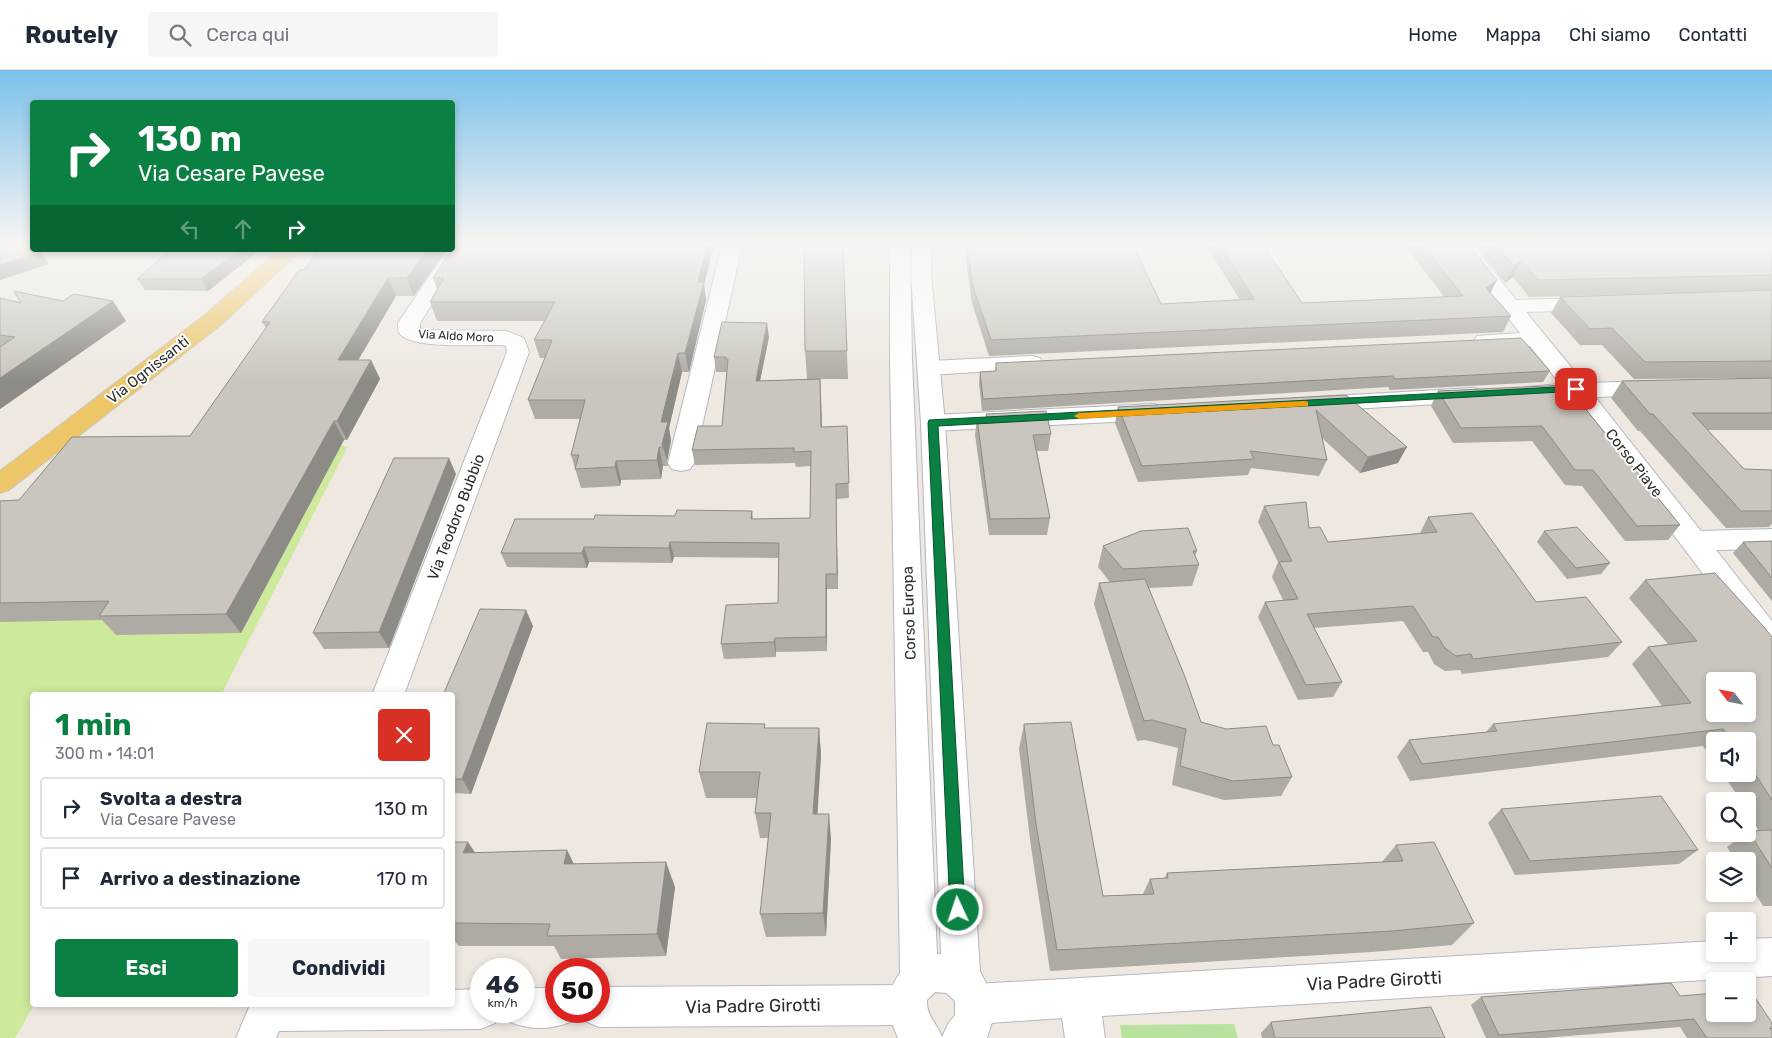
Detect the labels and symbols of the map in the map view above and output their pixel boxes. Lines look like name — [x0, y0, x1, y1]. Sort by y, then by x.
street label: Via Aldo Moro — [418, 327, 494, 345]
street label: Via Ognissanti — [103, 332, 193, 408]
pin — [1555, 368, 1597, 410]
street label: Corso Piave — [1602, 425, 1666, 501]
street label: Via Teodoro Bubbio — [424, 451, 488, 583]
street label: Corso Europa — [898, 566, 920, 660]
north arrow — [1706, 672, 1756, 722]
position arrow — [931, 883, 983, 935]
speed limit sign: 50 — [545, 958, 610, 1023]
street label: Via Padre Girotti — [1306, 966, 1442, 996]
street label: Via Padre Girotti — [685, 994, 821, 1018]

